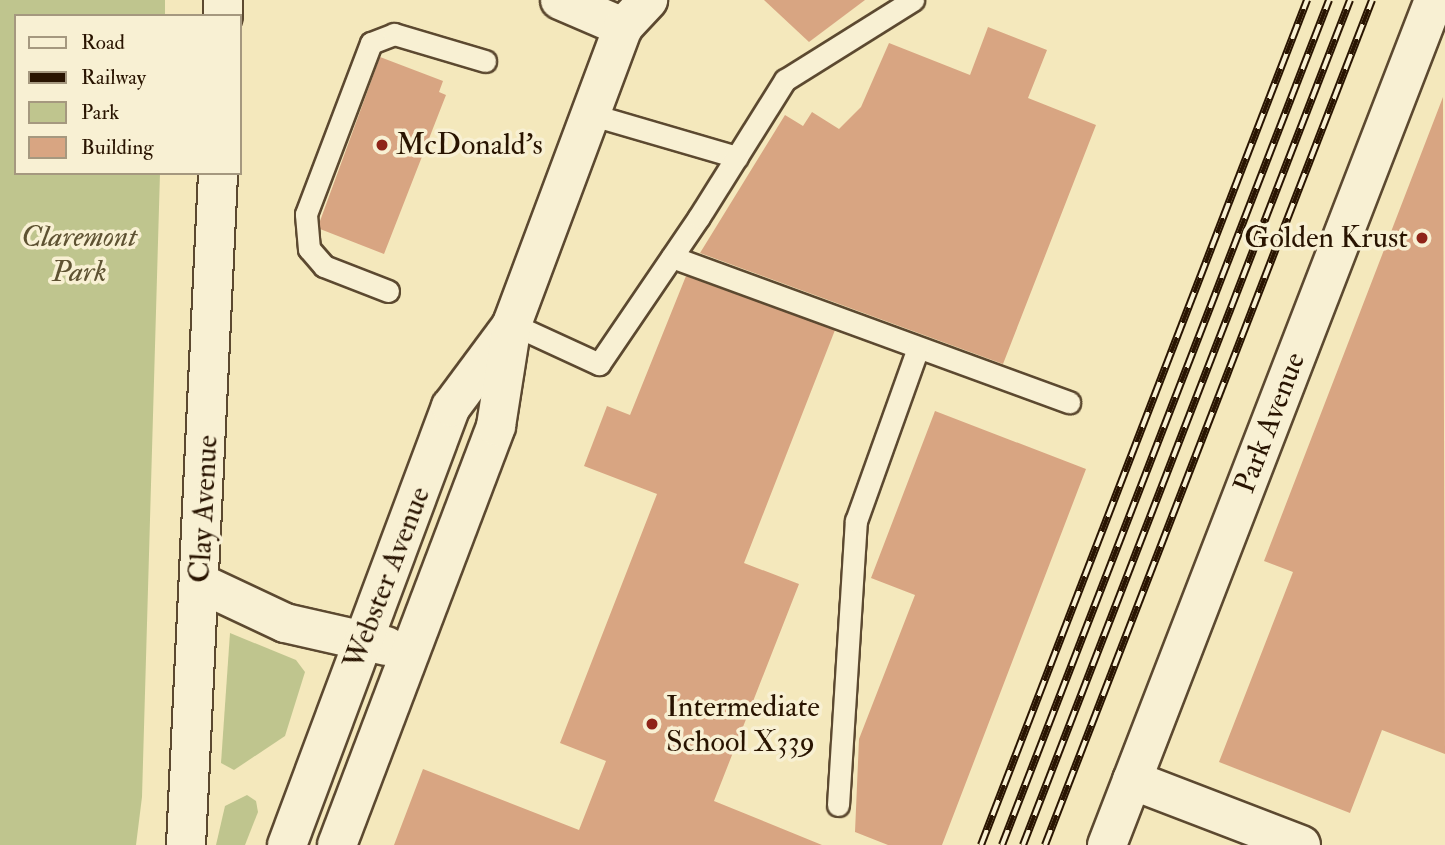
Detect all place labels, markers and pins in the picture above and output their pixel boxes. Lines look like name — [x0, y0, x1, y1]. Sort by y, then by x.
place label: McDonald's — [396, 127, 543, 163]
marker: McDonald's — [374, 137, 390, 153]
place label: Golden Krust — [1244, 220, 1408, 256]
marker: Golden Krust — [1414, 230, 1430, 246]
place label: Intermediate School X339 — [666, 689, 820, 760]
marker: Intermediate School X339 — [644, 716, 660, 732]

